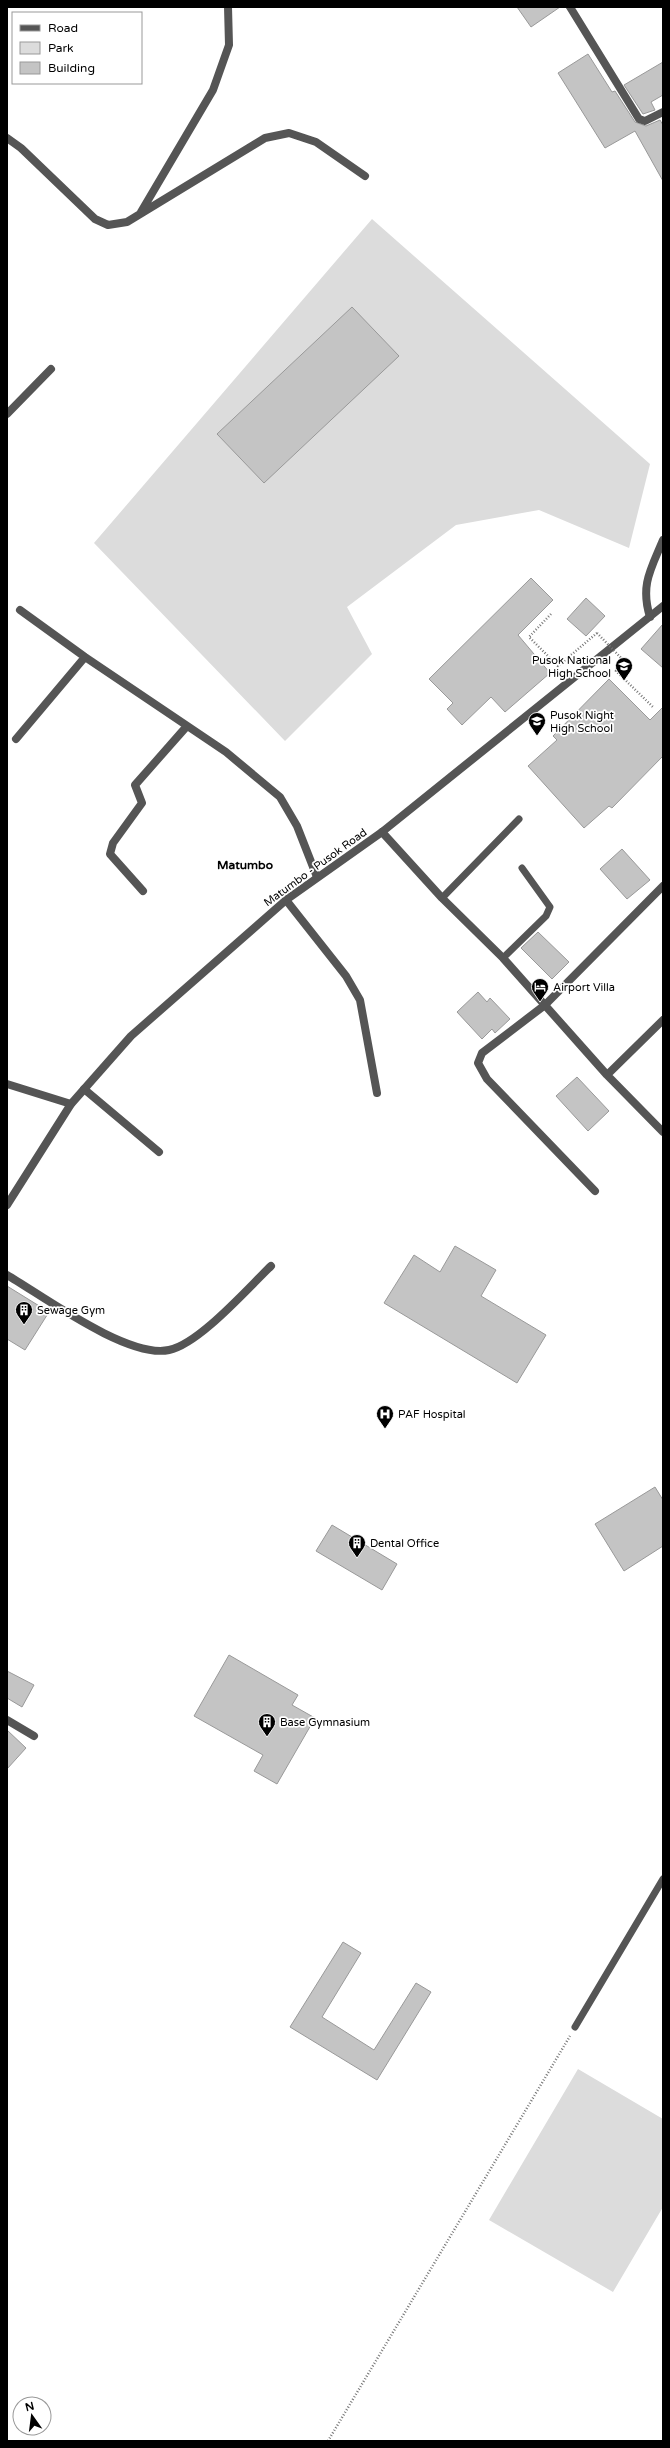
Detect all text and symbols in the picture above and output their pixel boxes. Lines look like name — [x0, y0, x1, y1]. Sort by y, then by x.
legend — [12, 12, 142, 84]
text: Road — [48, 21, 78, 35]
text: Park — [48, 41, 74, 55]
text: Building — [48, 61, 95, 75]
place label: Pusok National High School — [532, 654, 611, 680]
school or university icon: Pusok National High School — [614, 656, 634, 681]
place label: Pusok Night High School — [550, 709, 614, 735]
school or university icon: Pusok Night High School — [527, 711, 547, 736]
street label: Matumbo - Pusok Road — [261, 826, 369, 909]
district label: Matumbo — [217, 858, 273, 872]
hotel icon: Airport Villa — [530, 977, 550, 1002]
place label: Airport Villa — [553, 981, 615, 994]
building icon: Sewage Gym — [14, 1300, 34, 1325]
place label: Sewage Gym — [37, 1304, 105, 1317]
hospital icon: PAF Hospital — [375, 1404, 395, 1429]
place label: PAF Hospital — [398, 1408, 466, 1421]
building icon: Dental Office — [347, 1533, 367, 1558]
place label: Dental Office — [370, 1537, 439, 1550]
building icon: Base Gymnasium — [257, 1712, 277, 1737]
place label: Base Gymnasium — [280, 1716, 370, 1729]
north arrow — [12, 2396, 52, 2436]
text: N — [24, 2399, 36, 2414]

